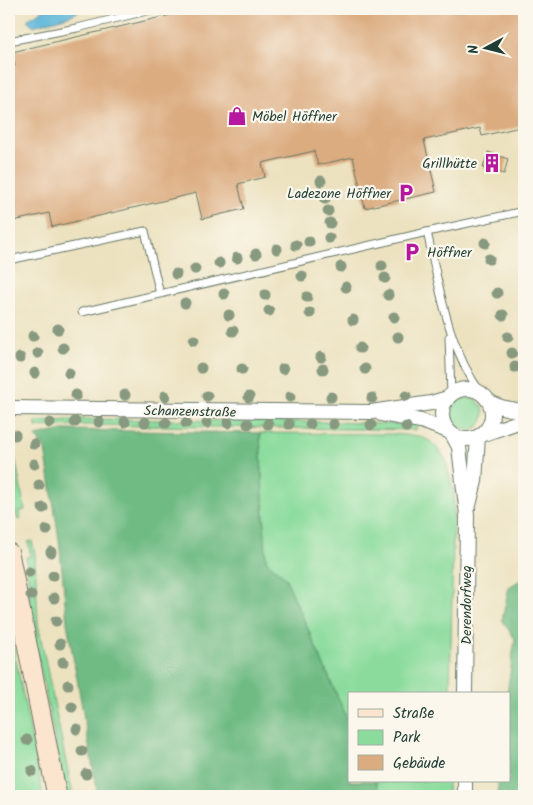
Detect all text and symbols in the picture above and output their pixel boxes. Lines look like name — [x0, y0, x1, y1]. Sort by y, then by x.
north arrow — [460, 22, 510, 72]
text: N — [463, 44, 486, 55]
shop icon: Möbel Höffner — [226, 105, 248, 127]
place label: Möbel Höffner — [252, 106, 338, 128]
building icon: Grillhütte — [481, 152, 503, 174]
place label: Grillhütte — [422, 153, 478, 175]
parking icon: Ladezone Höffner — [395, 182, 417, 204]
place label: Ladezone Höffner — [287, 183, 392, 205]
parking icon: Höffner — [401, 241, 423, 263]
place label: Höffner — [427, 242, 473, 264]
street label: Schanzenstraße — [144, 400, 237, 424]
street label: Derendorfweg — [456, 565, 478, 645]
legend — [348, 692, 510, 782]
text: Straße — [393, 702, 435, 726]
text: Park — [393, 726, 421, 750]
text: Gebäude — [393, 752, 446, 776]

